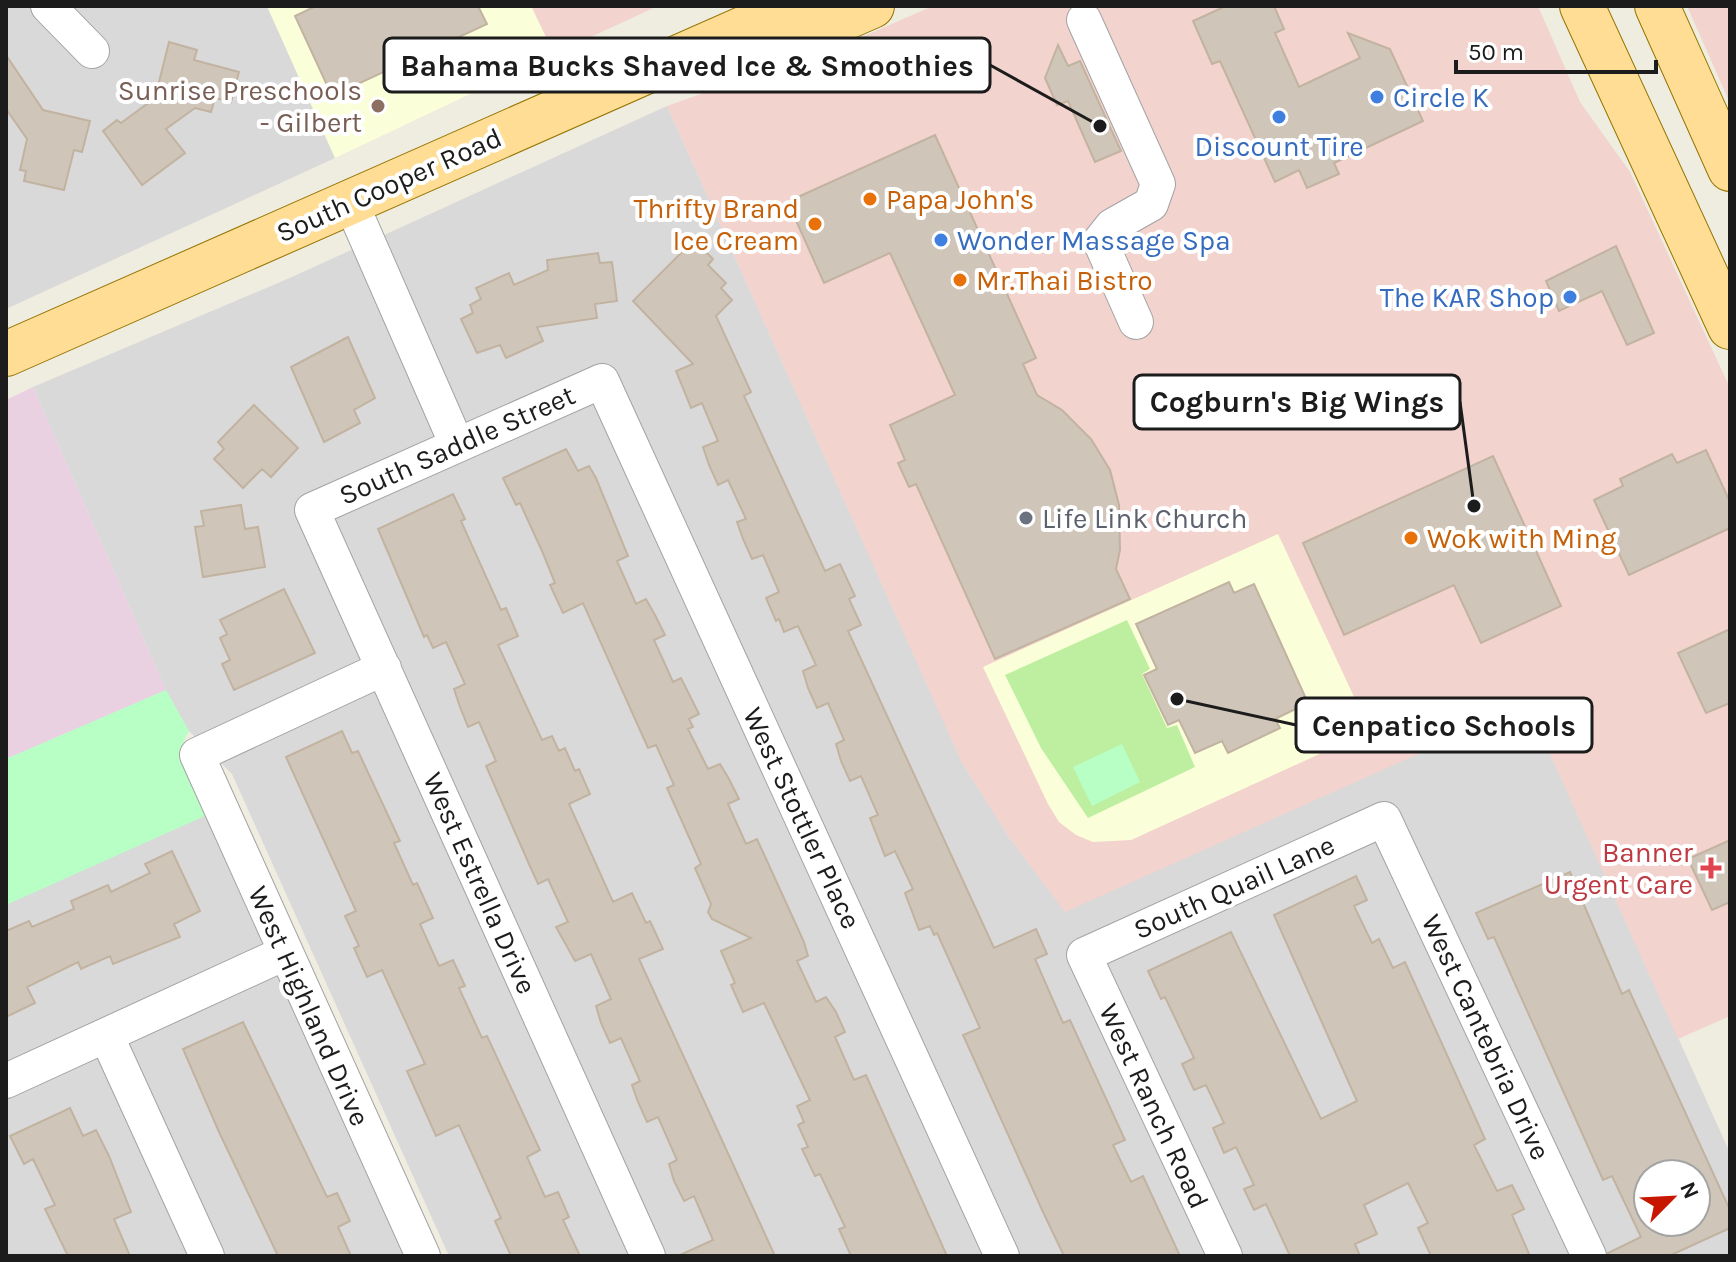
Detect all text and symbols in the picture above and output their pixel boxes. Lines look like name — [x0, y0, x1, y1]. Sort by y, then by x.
scale bar — [1456, 24, 1656, 74]
callout: Bahama Bucks Shaved Ice & Smoothies — [384, 38, 990, 92]
text: 50 m — [1468, 38, 1524, 66]
text: Bahama Bucks Shaved Ice & Smoothies — [400, 48, 974, 84]
place label: Sunrise Preschools - Gilbert — [118, 74, 362, 139]
place label: Circle K — [1393, 81, 1489, 114]
marker: Circle K — [1368, 88, 1386, 106]
marker: Sunrise Preschools - Gilbert — [369, 97, 387, 115]
marker: Discount Tire — [1270, 108, 1288, 126]
street label: South Cooper Road — [271, 121, 507, 249]
place label: Discount Tire — [1194, 130, 1364, 163]
place label: Papa John's — [886, 183, 1034, 216]
marker: Papa John's — [861, 190, 879, 208]
place label: Thrifty Brand Ice Cream — [633, 192, 799, 257]
marker: Thrifty Brand Ice Cream — [806, 215, 824, 233]
place label: Wonder Massage Spa — [957, 224, 1231, 257]
marker: Wonder Massage Spa — [932, 231, 950, 249]
place label: Mr.Thai Bistro — [976, 264, 1153, 297]
marker: Mr.Thai Bistro — [951, 271, 969, 289]
place label: The KAR Shop — [1380, 281, 1554, 314]
marker: The KAR Shop — [1561, 288, 1579, 306]
callout: Cogburn's Big Wings — [1134, 375, 1460, 429]
street label: South Saddle Street — [334, 378, 580, 512]
text: Cogburn's Big Wings — [1150, 384, 1444, 420]
place label: Life Link Church — [1042, 502, 1247, 535]
marker: Life Link Church — [1017, 509, 1035, 527]
place label: Wok with Ming — [1427, 522, 1617, 555]
marker: Wok with Ming — [1402, 529, 1420, 547]
callout: Cenpatico Schools — [1296, 698, 1592, 752]
street label: West Stottler Place — [736, 702, 868, 934]
text: Cenpatico Schools — [1312, 708, 1576, 744]
street label: West Estrella Drive — [416, 767, 544, 999]
street label: South Quail Lane — [1128, 828, 1340, 946]
place label: Banner Urgent Care — [1544, 836, 1694, 901]
marker: Banner Urgent Care — [1700, 857, 1722, 879]
street label: West Highland Drive — [241, 881, 377, 1131]
street label: West Cantebria Drive — [1415, 909, 1557, 1165]
street label: West Ranch Road — [1092, 998, 1216, 1214]
north arrow — [1632, 1158, 1712, 1238]
text: N — [1674, 1178, 1704, 1203]

